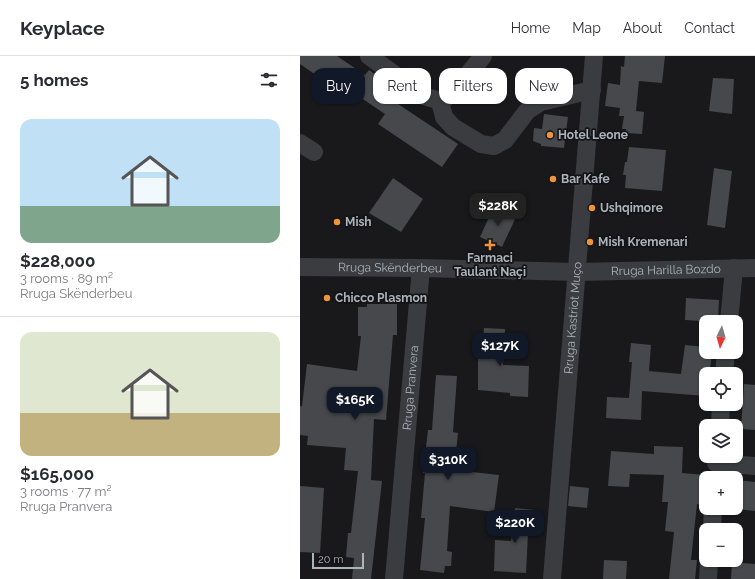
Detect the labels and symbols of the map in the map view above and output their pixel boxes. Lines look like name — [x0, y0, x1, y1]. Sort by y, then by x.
place label: Hotel Leone — [558, 128, 628, 142]
marker: Hotel Leone — [545, 130, 555, 140]
place label: Bar Kafe — [561, 172, 610, 186]
marker: Bar Kafe — [548, 174, 558, 184]
pin: $228K — [470, 193, 526, 227]
place label: Ushqimore — [600, 201, 663, 215]
marker: Ushqimore — [587, 203, 597, 213]
place label: Mish — [345, 215, 372, 229]
marker: Mish — [332, 217, 342, 227]
place label: Mish Kremenari — [598, 235, 687, 249]
marker: Mish Kremenari — [585, 237, 595, 247]
marker: Farmaci Taulant Naçi — [485, 240, 495, 250]
place label: Farmaci Taulant Naçi — [454, 251, 526, 279]
street label: Rruga Skënderbeu — [338, 260, 442, 276]
street label: Rruga Kastriot Muço — [561, 261, 584, 375]
street label: Rruga Harilla Bozdo — [611, 262, 721, 278]
place label: Chicco Plasmon — [335, 291, 427, 305]
marker: Chicco Plasmon — [322, 293, 332, 303]
north arrow — [699, 315, 743, 359]
pin: $127K — [472, 333, 528, 367]
street label: Rruga Pranvera — [400, 345, 421, 431]
pin: $165K — [327, 387, 383, 421]
pin: $310K — [420, 447, 476, 481]
pin: $220K — [487, 510, 543, 544]
scale bar — [312, 551, 364, 570]

